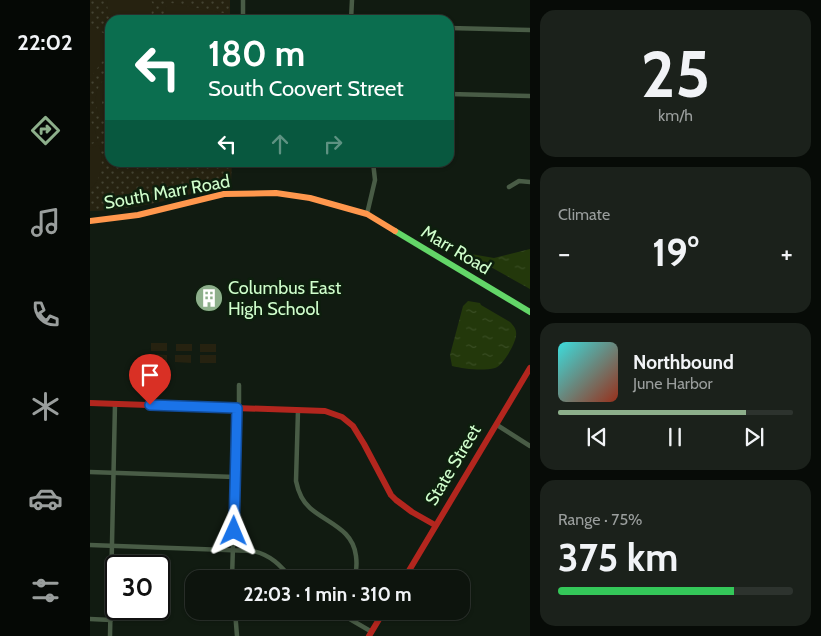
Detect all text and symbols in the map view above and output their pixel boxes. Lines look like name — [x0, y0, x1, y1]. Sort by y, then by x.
text: 22:02 — [17, 29, 73, 56]
text: 180 m — [208, 32, 305, 75]
text: 25 — [641, 34, 710, 113]
icon: left — [125, 35, 190, 100]
text: South Coovert Street — [208, 75, 404, 102]
text: km/h — [658, 106, 693, 125]
icon: directions — [28, 113, 63, 148]
icon: left — [213, 130, 241, 158]
icon: ahead — [266, 130, 294, 158]
icon: right — [319, 130, 347, 158]
street label: South Marr Road — [102, 170, 232, 214]
icon: music — [28, 205, 63, 240]
text: Climate — [558, 205, 610, 224]
street label: Marr Road — [417, 221, 495, 279]
text: 19° — [652, 229, 699, 276]
text: − — [558, 236, 570, 270]
text: + — [781, 236, 793, 270]
place label: Columbus East High School — [228, 277, 341, 320]
building icon: Columbus East High School — [194, 283, 224, 313]
icon: phone — [28, 297, 63, 332]
text: Northbound — [633, 351, 734, 374]
pin — [129, 354, 171, 405]
icon: arrive — [136, 361, 164, 389]
text: June Harbor — [633, 374, 713, 393]
icon: climate — [28, 389, 63, 424]
street label: State Street — [420, 421, 486, 509]
icon: previous — [583, 423, 611, 451]
icon: pause — [661, 423, 689, 451]
icon: next — [740, 423, 768, 451]
icon: car — [28, 481, 63, 516]
position arrow — [207, 504, 259, 556]
text: Range · 75% — [558, 510, 642, 529]
text: 375 km — [558, 534, 678, 581]
speed limit sign: 30 — [105, 555, 170, 620]
icon: filters — [28, 573, 63, 608]
text: 22:03 · 1 min · 310 m — [243, 583, 412, 606]

